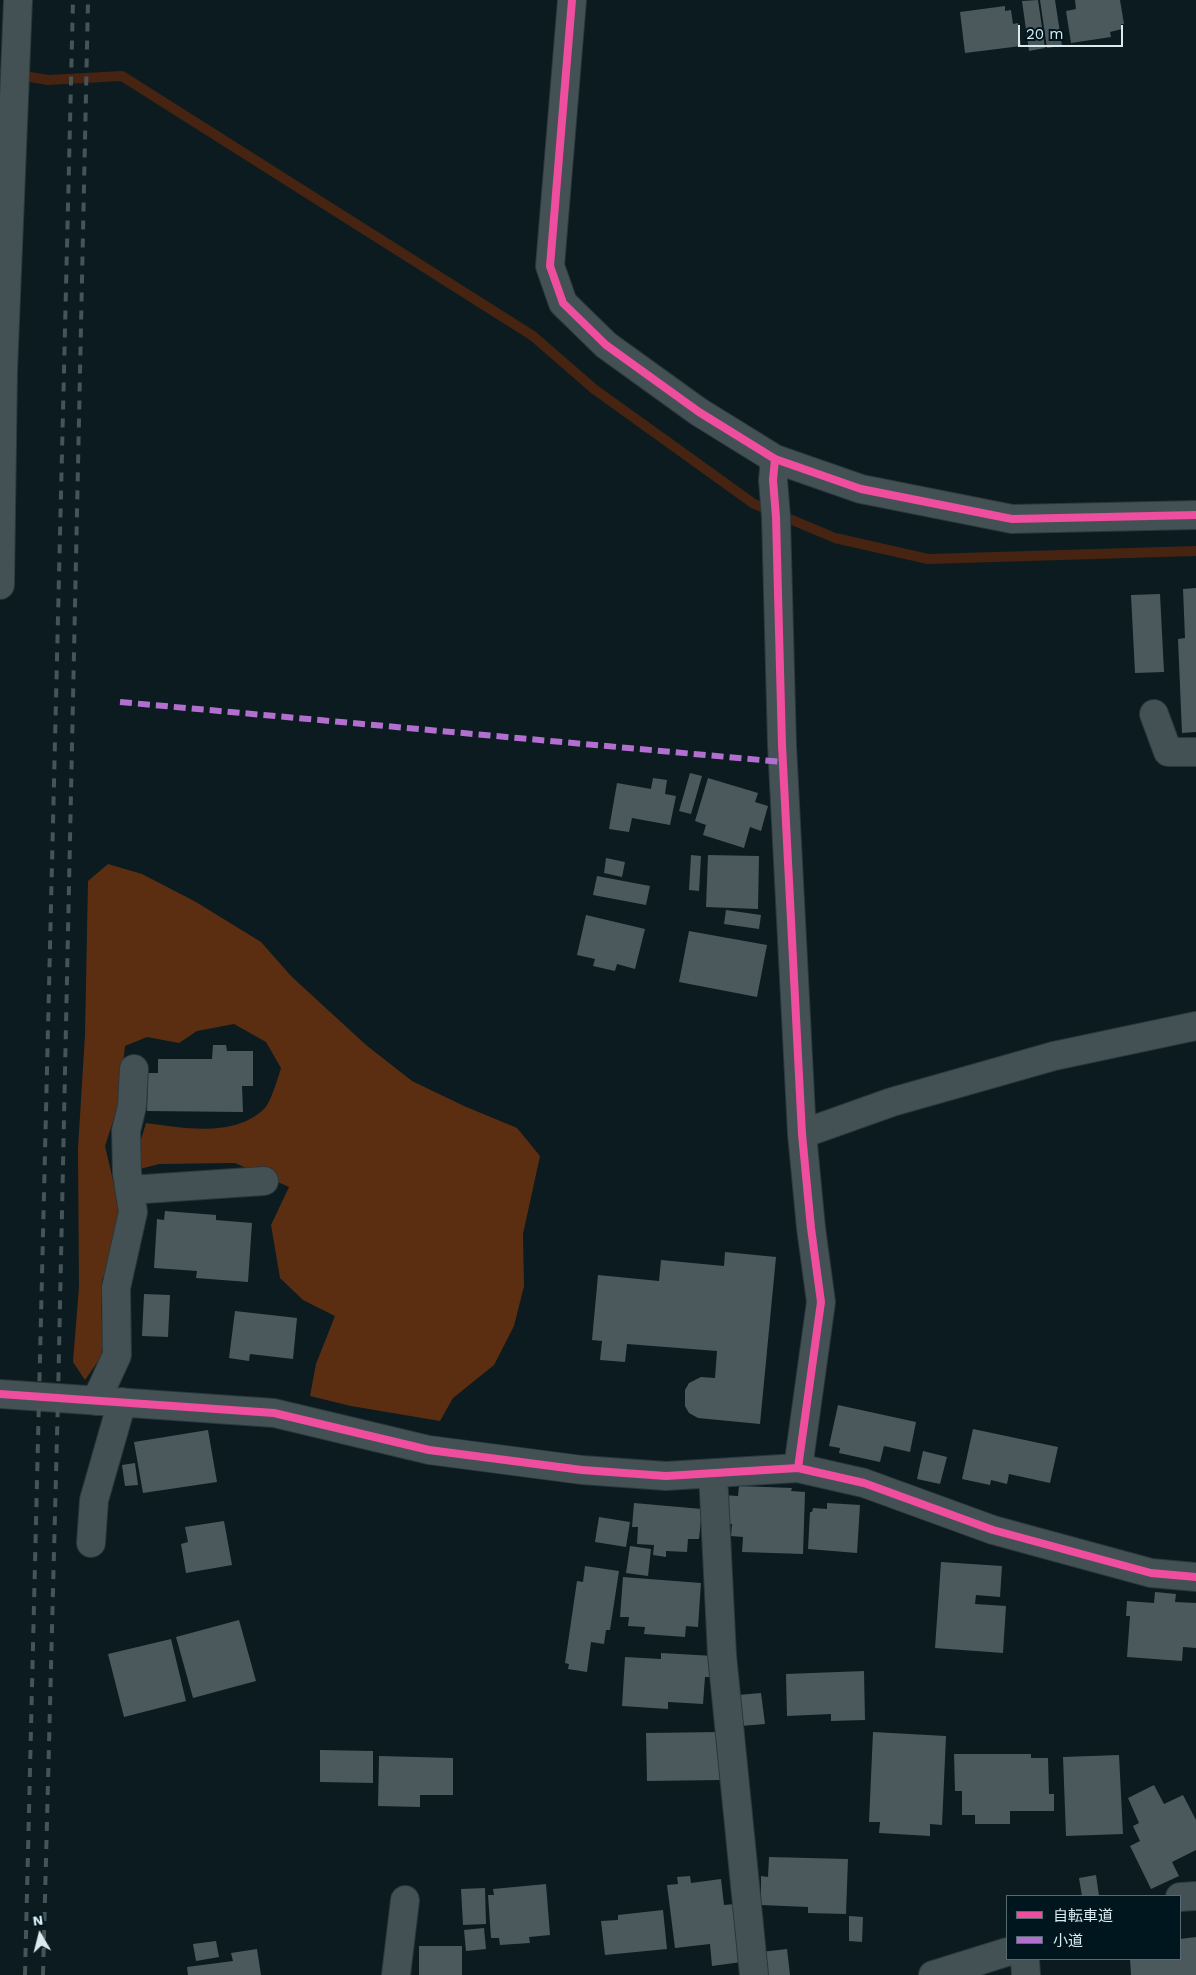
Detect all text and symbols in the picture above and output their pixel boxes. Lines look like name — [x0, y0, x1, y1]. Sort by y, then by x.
scale bar — [1021, 15, 1126, 47]
text: 20 m — [1026, 25, 1064, 43]
legend — [1006, 1895, 1181, 1960]
text: 自転車道 — [1053, 1907, 1113, 1925]
north arrow — [15, 1910, 65, 1960]
text: N — [32, 1912, 44, 1929]
text: 小道 — [1053, 1932, 1083, 1950]

